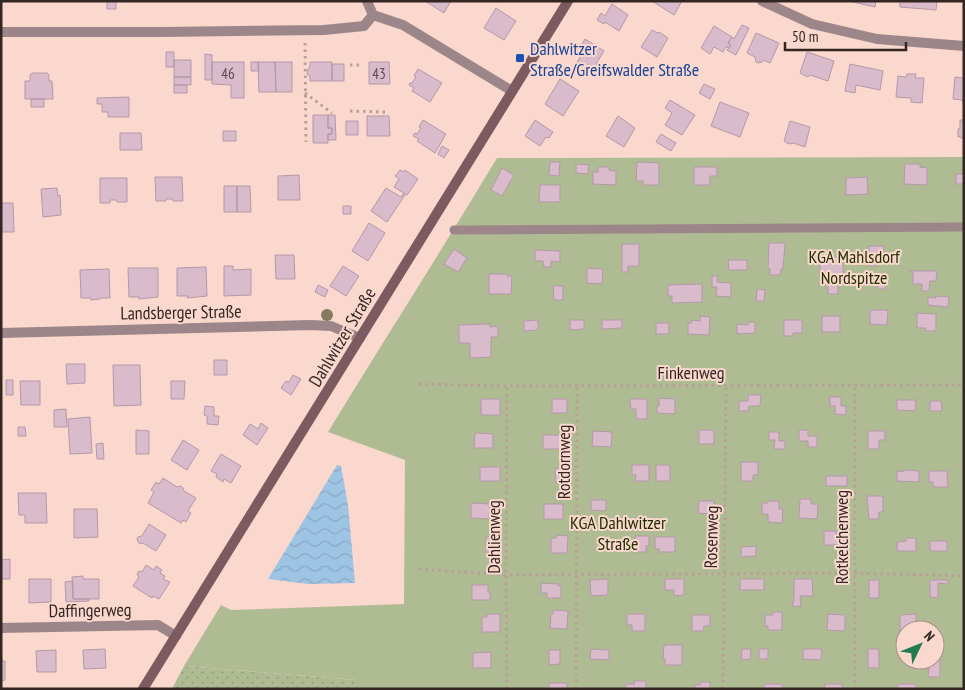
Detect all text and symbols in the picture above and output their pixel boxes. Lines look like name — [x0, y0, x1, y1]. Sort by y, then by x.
scale bar — [785, 20, 906, 52]
text: 50 m — [792, 27, 818, 46]
place label: Dahlwitzer Straße/Greifswalder Straße — [530, 37, 699, 81]
marker: Dahlwitzer Straße/Greifswalder Straße — [514, 52, 526, 64]
house number: 46 — [221, 64, 235, 83]
house number: 43 — [372, 64, 386, 83]
park label: KGA Mahlsdorf Nordspitze — [808, 245, 901, 289]
street label: Dahlwitzer Straße — [303, 283, 381, 391]
street label: Landsberger Straße — [120, 299, 242, 325]
street label: Finkenweg — [658, 361, 724, 384]
street label: Rotdornweg — [552, 425, 575, 499]
street label: Rotkelchenweg — [830, 490, 853, 584]
street label: Dahlienweg — [482, 500, 505, 574]
street label: Rosenweg — [699, 505, 723, 569]
park label: KGA Dahlwitzer Straße — [570, 511, 666, 555]
street label: Daffingerweg — [48, 598, 132, 622]
north arrow — [895, 620, 945, 670]
text: N — [920, 627, 939, 645]

